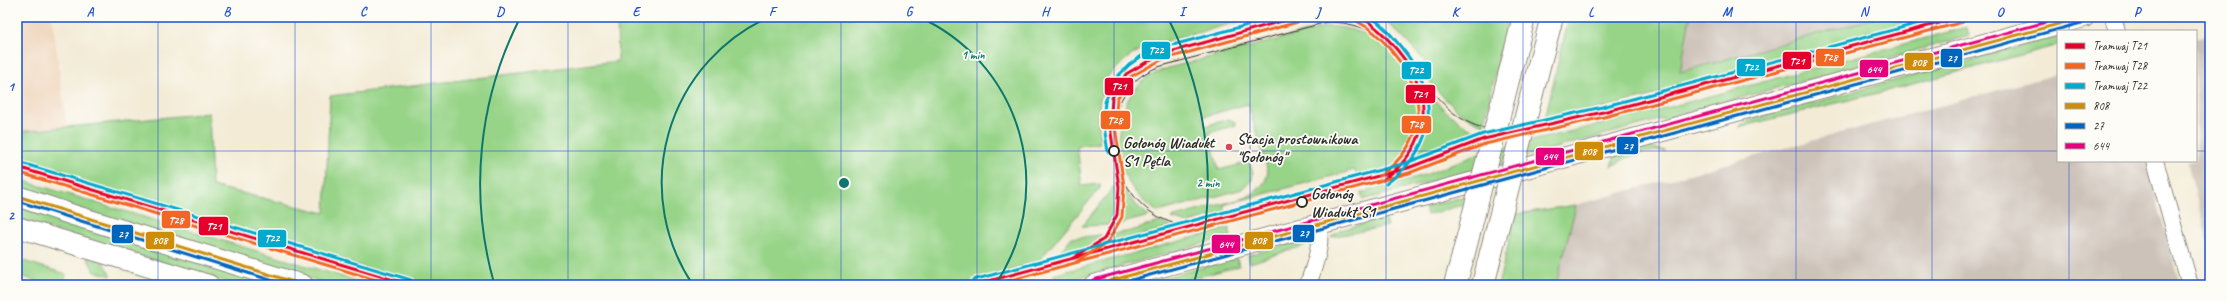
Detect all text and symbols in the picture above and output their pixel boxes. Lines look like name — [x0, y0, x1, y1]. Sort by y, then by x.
text: A — [87, 4, 95, 20]
text: B — [224, 4, 232, 20]
text: C — [360, 4, 368, 20]
text: D — [496, 4, 505, 20]
text: E — [633, 4, 642, 20]
text: F — [769, 4, 778, 20]
text: G — [906, 4, 914, 20]
text: H — [1041, 4, 1051, 20]
text: I — [1179, 4, 1188, 20]
text: J — [1315, 4, 1322, 20]
text: K — [1452, 4, 1462, 20]
text: L — [1588, 4, 1595, 20]
text: M — [1722, 4, 1733, 20]
text: N — [1860, 4, 1871, 20]
text: O — [1997, 4, 2006, 20]
text: P — [2134, 4, 2143, 20]
legend — [2057, 30, 2197, 162]
text: Tramwaj T21 — [2093, 38, 2148, 54]
line badge: T22 — [1141, 41, 1171, 60]
text: T22 — [1149, 43, 1165, 57]
text: 1 min — [962, 47, 985, 63]
line badge: T28 — [1815, 48, 1845, 67]
line badge: 27 — [1940, 48, 1963, 68]
text: T28 — [1823, 50, 1840, 64]
line badge: T21 — [1782, 51, 1812, 70]
text: 27 — [1947, 51, 1958, 65]
line badge: 808 — [1904, 52, 1934, 71]
text: T21 — [1790, 54, 1806, 68]
text: 808 — [1912, 55, 1928, 69]
line badge: T22 — [1736, 58, 1766, 77]
text: Tramwaj T28 — [2093, 58, 2149, 74]
line badge: 644 — [1859, 59, 1889, 78]
text: T22 — [1744, 60, 1760, 74]
line badge: T22 — [1401, 61, 1432, 80]
text: 644 — [1866, 62, 1884, 76]
text: T22 — [1409, 63, 1425, 77]
line badge: T21 — [1104, 77, 1134, 96]
text: Tramwaj T22 — [2093, 78, 2149, 94]
text: 1 — [8, 79, 16, 95]
text: T21 — [1112, 79, 1128, 93]
line badge: T21 — [1405, 84, 1436, 104]
text: T21 — [1413, 87, 1429, 101]
text: 808 — [2093, 98, 2111, 114]
line badge: T28 — [1100, 110, 1131, 130]
text: T28 — [1108, 113, 1125, 127]
line badge: T28 — [1401, 115, 1432, 134]
text: T28 — [1409, 117, 1426, 131]
text: 27 — [2093, 118, 2104, 134]
place label: Stacja prostownikowa "Gołonóg" — [1237, 129, 1359, 167]
place label: Gołonóg Wiadukt S1 Pętla — [1123, 133, 1216, 171]
line badge: 27 — [1616, 136, 1639, 155]
text: 644 — [2093, 138, 2111, 154]
text: 27 — [1623, 139, 1634, 153]
line badge: 808 — [1574, 141, 1604, 161]
marker: Stacja prostownikowa "Gołonóg" — [1224, 142, 1234, 152]
text: 808 — [1582, 144, 1598, 158]
marker: Gołonóg Wiadukt S1 Pętla — [1108, 145, 1120, 157]
line badge: 644 — [1535, 147, 1565, 166]
text: 644 — [1542, 149, 1560, 163]
text: 2 min — [1197, 175, 1220, 191]
centre of rings — [837, 176, 851, 190]
place label: Gołonóg Wiadukt S1 — [1311, 184, 1377, 222]
marker: Gołonóg Wiadukt S1 — [1296, 196, 1308, 208]
text: 2 — [8, 208, 15, 224]
line badge: T28 — [161, 210, 191, 229]
text: T28 — [169, 213, 186, 227]
line badge: T21 — [198, 216, 229, 236]
text: T21 — [207, 219, 223, 233]
line badge: 27 — [111, 224, 134, 244]
line badge: 27 — [1292, 224, 1315, 243]
text: 27 — [1299, 226, 1310, 240]
text: 27 — [118, 227, 129, 241]
line badge: T22 — [257, 229, 287, 248]
line badge: 808 — [145, 231, 175, 250]
text: T22 — [265, 231, 281, 245]
line badge: 808 — [1244, 231, 1274, 250]
text: 808 — [153, 233, 169, 247]
text: 808 — [1252, 233, 1268, 247]
line badge: 644 — [1211, 234, 1241, 254]
text: 644 — [1218, 237, 1236, 251]

